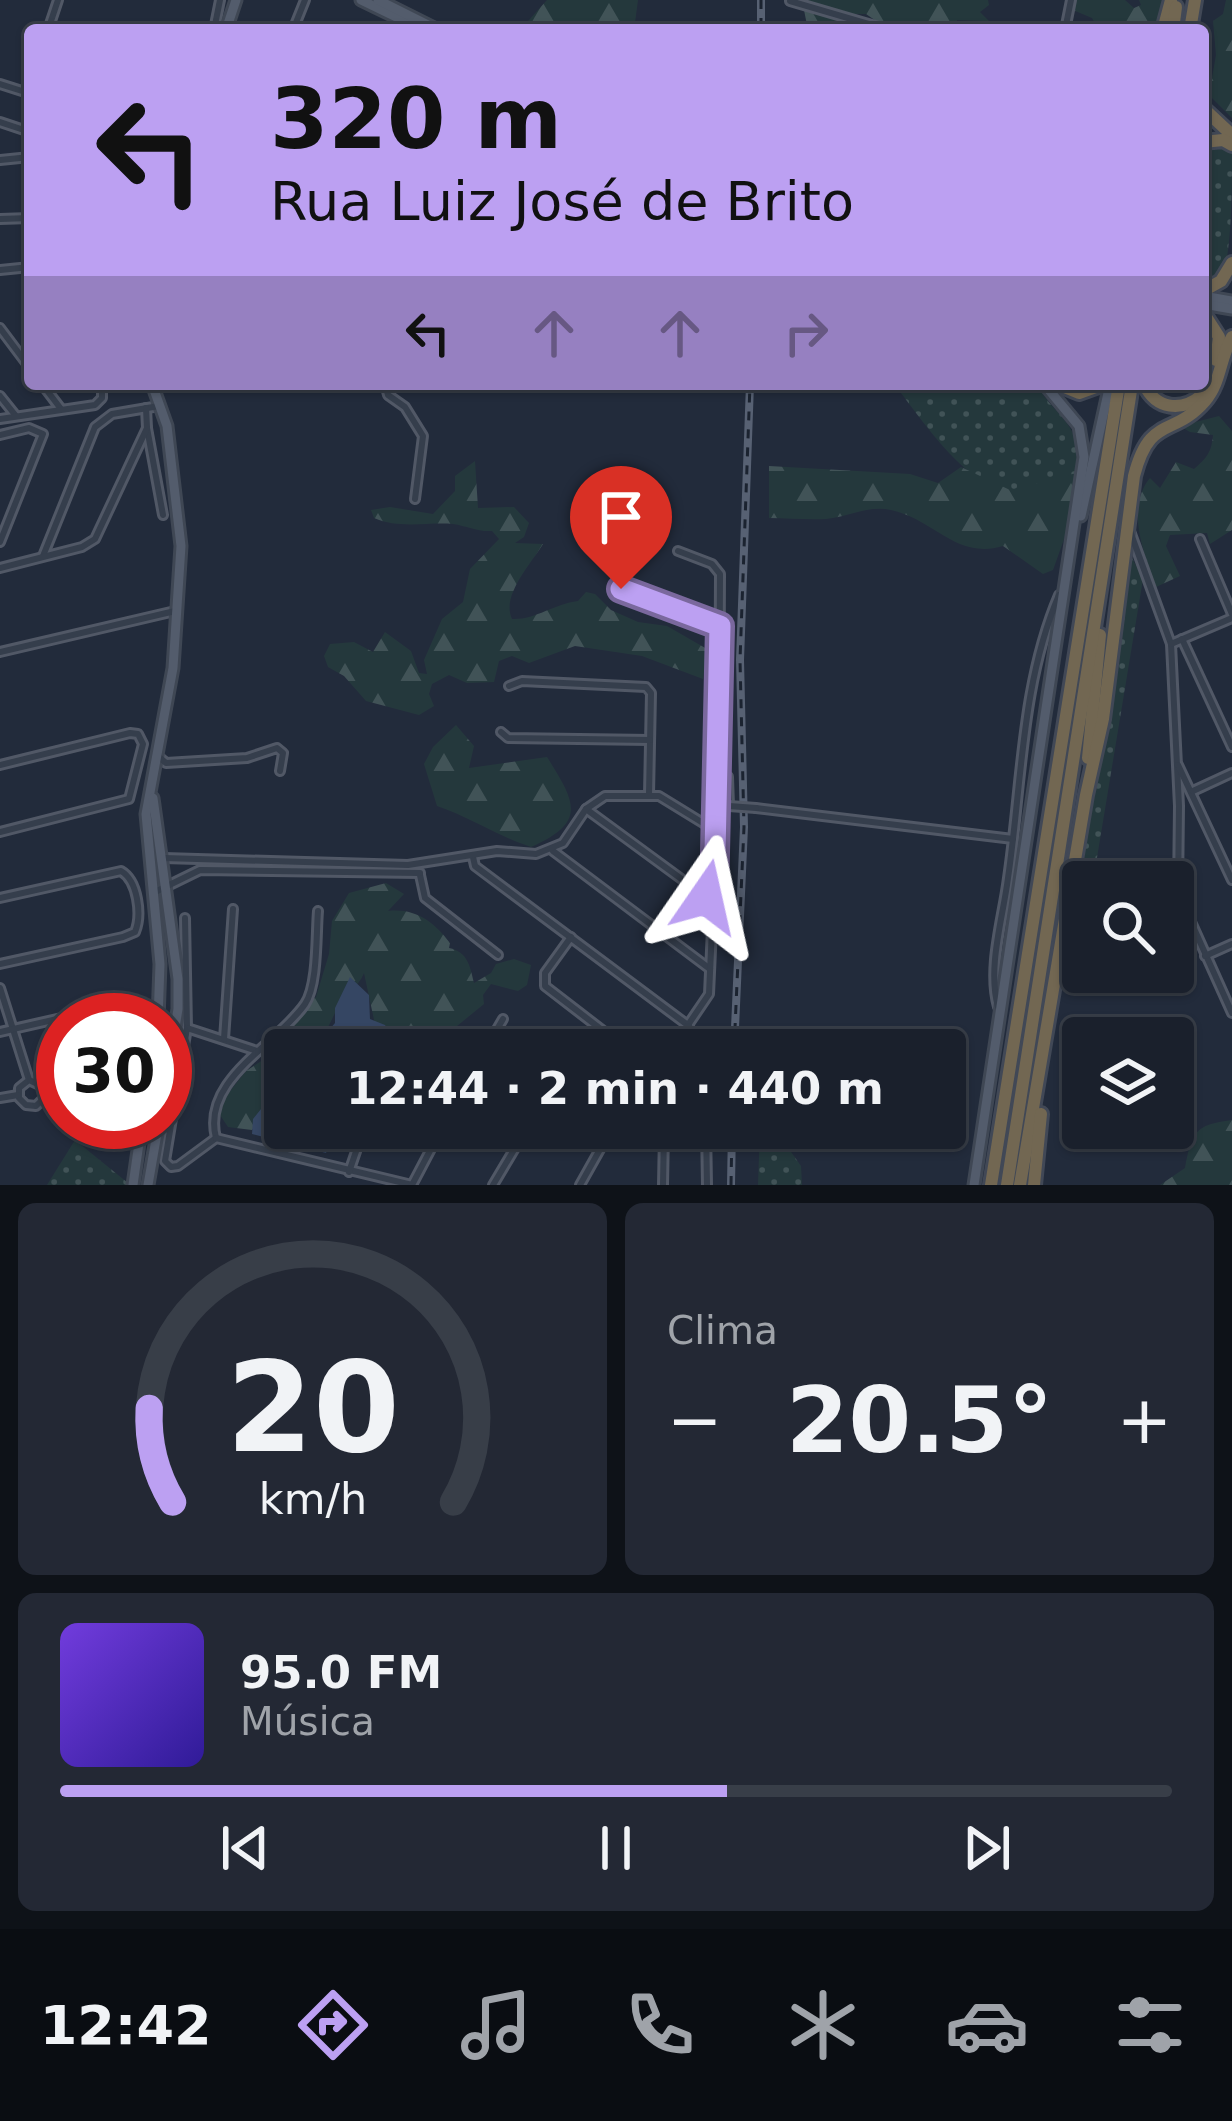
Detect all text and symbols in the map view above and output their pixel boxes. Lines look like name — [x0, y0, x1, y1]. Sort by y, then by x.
text: 320 m — [270, 70, 562, 168]
icon: left — [72, 72, 228, 228]
text: Rua Luiz José de Brito — [270, 170, 854, 233]
icon: left — [395, 300, 461, 366]
icon: ahead — [521, 300, 587, 366]
icon: ahead — [647, 300, 713, 366]
icon: right — [773, 300, 839, 366]
pin — [570, 466, 672, 589]
icon: arrive — [588, 484, 654, 550]
position arrow — [643, 834, 769, 960]
map controls — [1062, 861, 1194, 1149]
button: search — [1062, 861, 1194, 993]
speed limit sign: 30 — [36, 993, 192, 1149]
button: layers — [1062, 1017, 1194, 1149]
text: 12:44 · 2 min · 440 m — [346, 1062, 884, 1115]
text: Clima — [667, 1308, 778, 1353]
text: 20 — [226, 1335, 399, 1480]
text: 20.5° — [786, 1368, 1053, 1473]
text: − — [667, 1382, 722, 1459]
text: + — [1117, 1382, 1172, 1459]
text: km/h — [258, 1474, 367, 1524]
text: 95.0 FM — [240, 1646, 442, 1699]
text: Música — [240, 1699, 375, 1744]
icon: previous — [212, 1815, 278, 1881]
icon: pause — [583, 1815, 649, 1881]
icon: next — [954, 1815, 1020, 1881]
icon: directions — [291, 1983, 375, 2067]
icon: music — [454, 1983, 538, 2067]
icon: phone — [618, 1983, 702, 2067]
icon: climate — [781, 1983, 865, 2067]
icon: car — [945, 1983, 1029, 2067]
icon: filters — [1108, 1983, 1192, 2067]
text: 12:42 — [40, 1994, 212, 2057]

